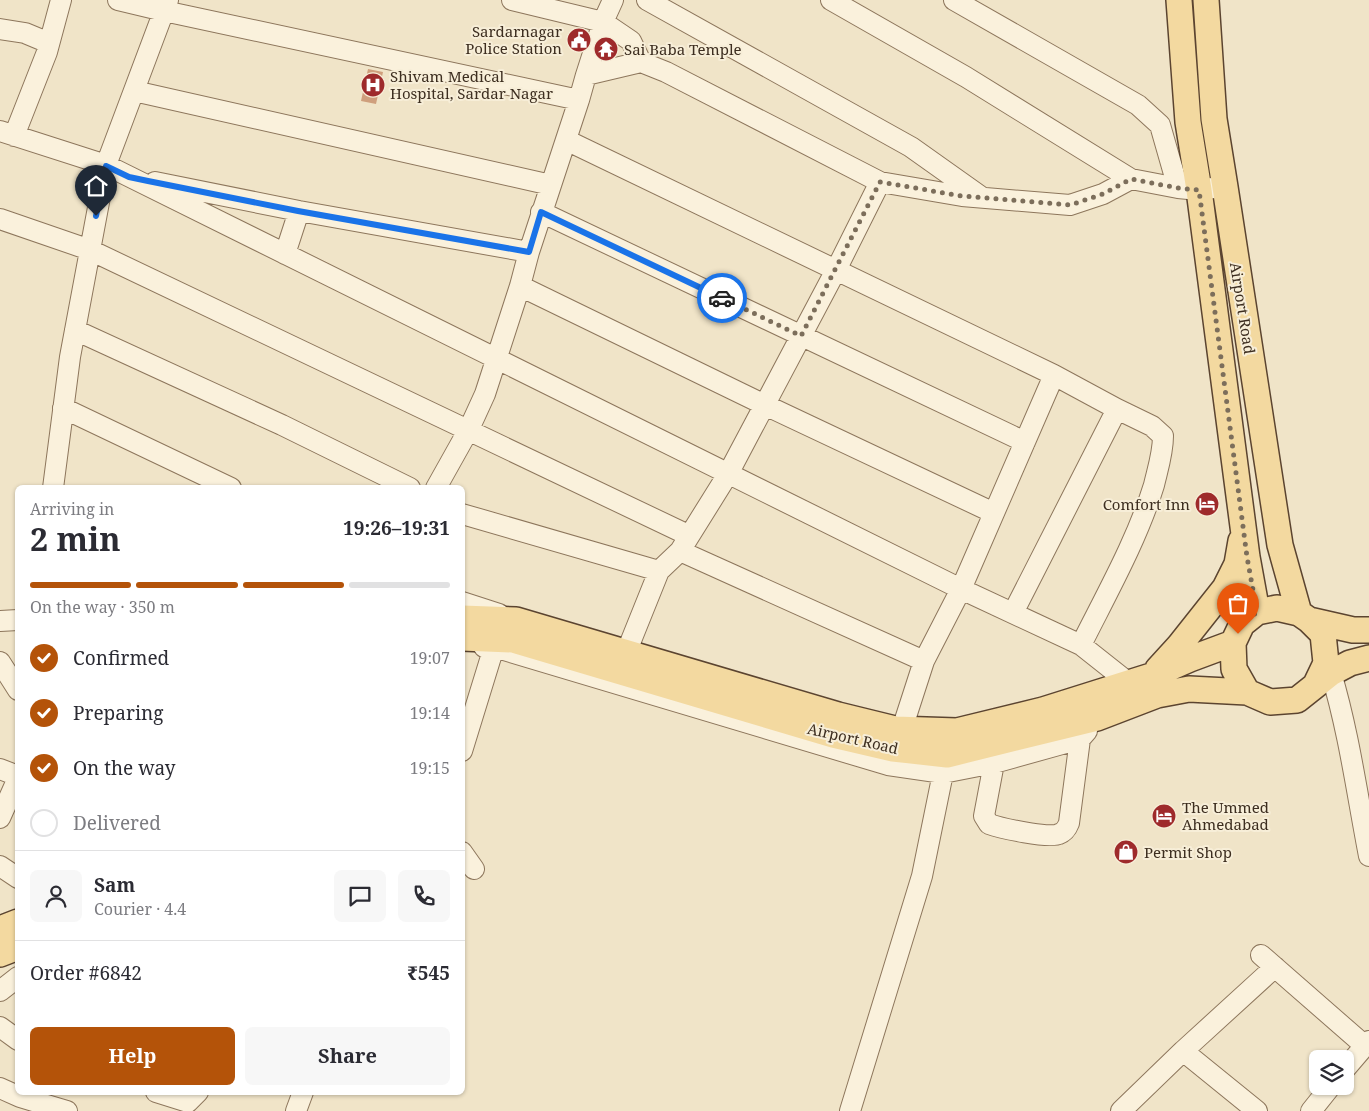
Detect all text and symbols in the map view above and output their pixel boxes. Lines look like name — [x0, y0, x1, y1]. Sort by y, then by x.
place label: Sardarnagar Police Station — [465, 21, 562, 58]
public building icon: Sardarnagar Police Station — [566, 27, 592, 53]
temple icon: Sai Baba Temple — [593, 36, 619, 62]
place label: Sai Baba Temple — [624, 39, 742, 59]
place label: Shivam Medical Hospital, Sardar Nagar — [390, 66, 553, 103]
hospital icon: Shivam Medical Hospital, Sardar Nagar — [360, 72, 386, 98]
pin — [75, 165, 117, 216]
icon: home — [82, 172, 110, 200]
street label: Airport Road — [1226, 261, 1260, 355]
courier — [697, 273, 747, 323]
icon: car — [708, 284, 736, 312]
hotel icon: Comfort Inn — [1194, 491, 1220, 517]
place label: Comfort Inn — [1103, 494, 1190, 514]
text: Arriving in — [30, 498, 114, 520]
text: 19:26–19:31 — [343, 515, 450, 541]
text: 2 min — [30, 517, 121, 560]
pin — [1217, 583, 1259, 634]
icon: bag — [1224, 590, 1252, 618]
text: On the way · 350 m — [30, 596, 175, 618]
icon: check — [30, 644, 58, 672]
text: Confirmed — [73, 645, 169, 671]
text: 19:07 — [410, 647, 450, 669]
icon: check — [30, 699, 58, 727]
text: Preparing — [73, 700, 163, 726]
text: 19:14 — [410, 702, 450, 724]
street label: Airport Road — [806, 718, 900, 758]
icon: check — [30, 754, 58, 782]
text: On the way — [73, 755, 176, 781]
text: 19:15 — [410, 757, 450, 779]
place label: The Ummed Ahmedabad — [1182, 797, 1269, 834]
hotel icon: The Ummed Ahmedabad — [1151, 803, 1177, 829]
text: Delivered — [73, 810, 161, 836]
shop icon: Permit Shop — [1113, 839, 1139, 865]
place label: Permit Shop — [1144, 842, 1232, 862]
button: person — [30, 870, 82, 922]
button: chat — [334, 870, 386, 922]
button: phone — [398, 870, 450, 922]
text: Sam — [94, 872, 135, 898]
text: Courier · 4.4 — [94, 898, 186, 920]
text: Order #6842 — [30, 960, 142, 986]
text: ₹545 — [407, 960, 450, 986]
button: Help — [30, 1027, 235, 1085]
button: Share — [245, 1027, 450, 1085]
map controls — [1309, 1050, 1354, 1095]
button: layers — [1309, 1050, 1354, 1095]

